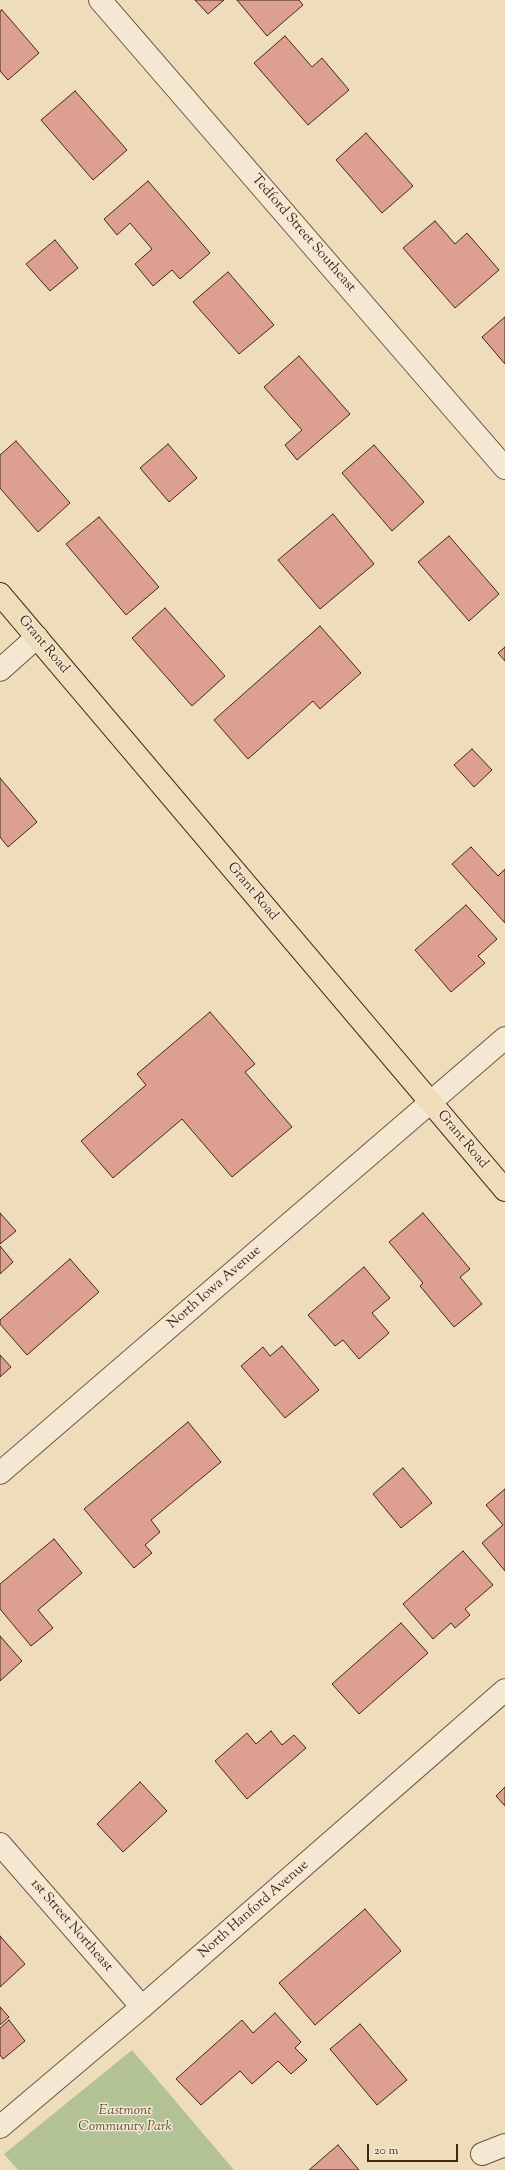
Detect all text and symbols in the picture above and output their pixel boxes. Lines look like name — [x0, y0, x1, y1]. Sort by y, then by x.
street label: Tedford Street Southeast — [247, 172, 359, 296]
street label: Grant Road — [14, 613, 72, 677]
street label: Grant Road — [223, 860, 281, 924]
street label: Grant Road — [433, 1108, 491, 1172]
street label: North Iowa Avenue — [165, 1243, 265, 1333]
street label: North Hanford Avenue — [195, 1857, 313, 1963]
street label: 1st Street Northeast — [26, 1876, 116, 1976]
park label: Eastmont Community Park — [78, 2104, 172, 2136]
scale bar — [369, 2136, 460, 2162]
text: 20 m — [374, 2142, 398, 2160]

